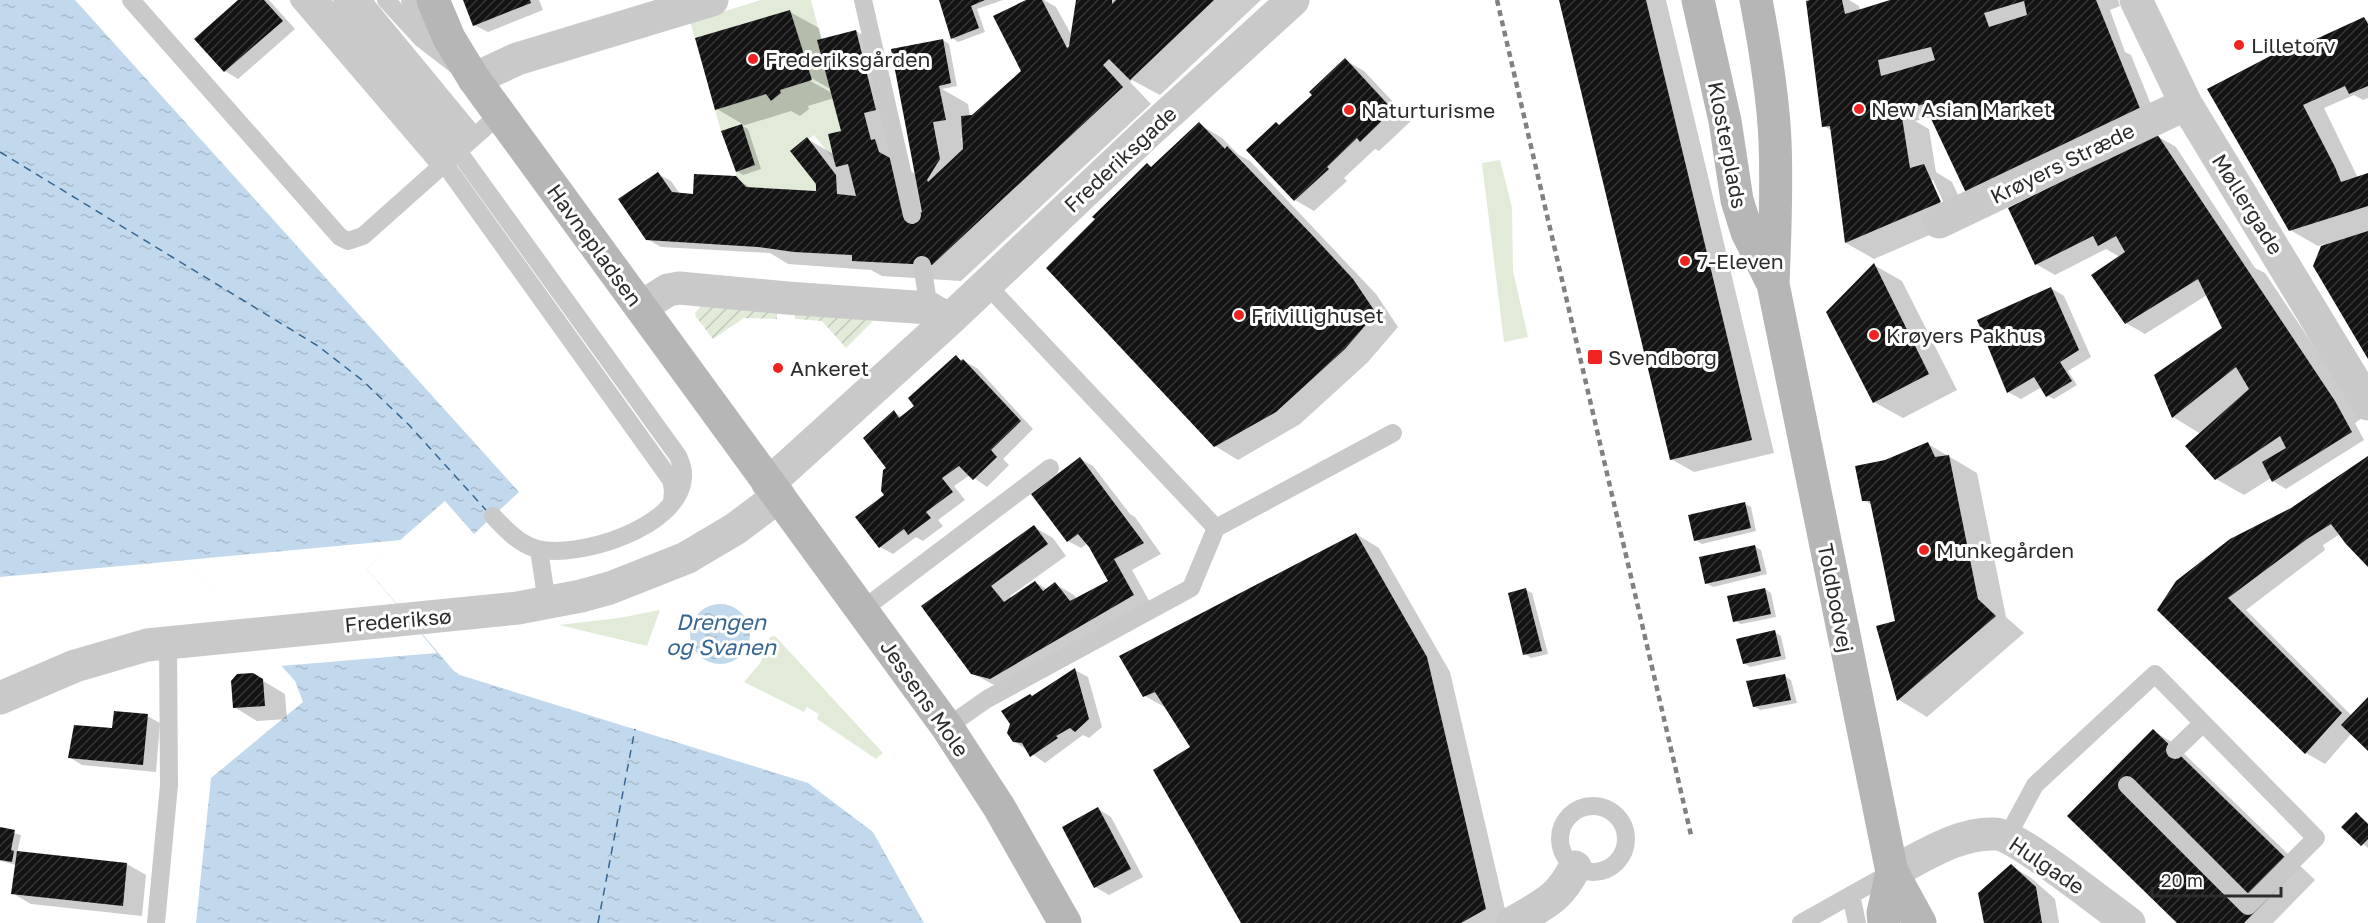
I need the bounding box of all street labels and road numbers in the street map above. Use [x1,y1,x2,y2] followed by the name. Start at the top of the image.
[1703,79,1753,211] street label: Klosterplads
[1058,100,1182,218] street label: Frederiksgade
[1986,117,2138,209] street label: Krøyers Stræde
[2207,149,2289,259] street label: Møllergade
[542,179,648,311] street label: Havnepladsen
[1813,541,1859,655] street label: Toldbodvej
[343,602,453,638] street label: Frederiksø
[875,634,975,762] street label: Jessens Mole
[2004,830,2090,900] street label: Hulgade

